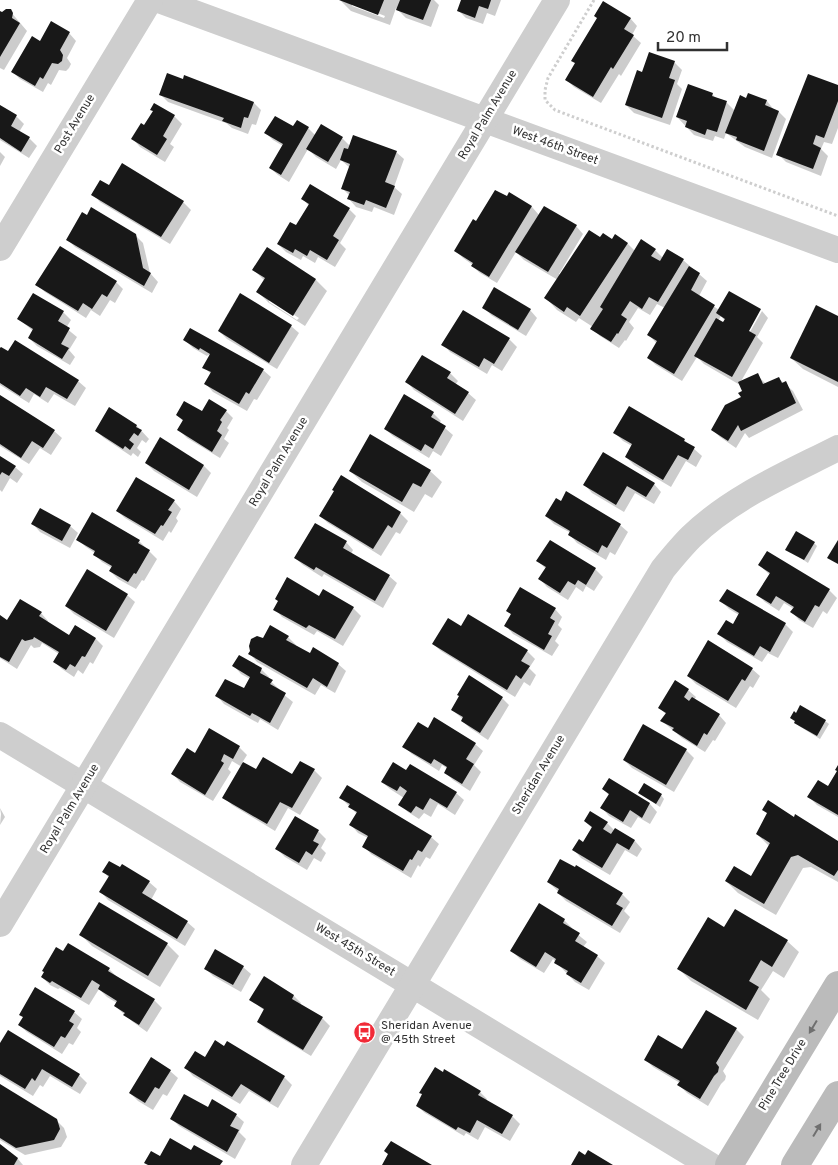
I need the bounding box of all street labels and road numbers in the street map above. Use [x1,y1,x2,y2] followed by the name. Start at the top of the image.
[455,67,521,163] street label: Royal Palm Avenue
[51,91,99,157] street label: Post Avenue
[510,123,600,169] street label: West 46th Street
[246,414,312,510] street label: Royal Palm Avenue
[509,732,569,818] street label: Sheridan Avenue
[37,761,103,857] street label: Royal Palm Avenue
[312,920,398,980] street label: West 45th Street
[755,1036,811,1114] street label: Pine Tree Drive

